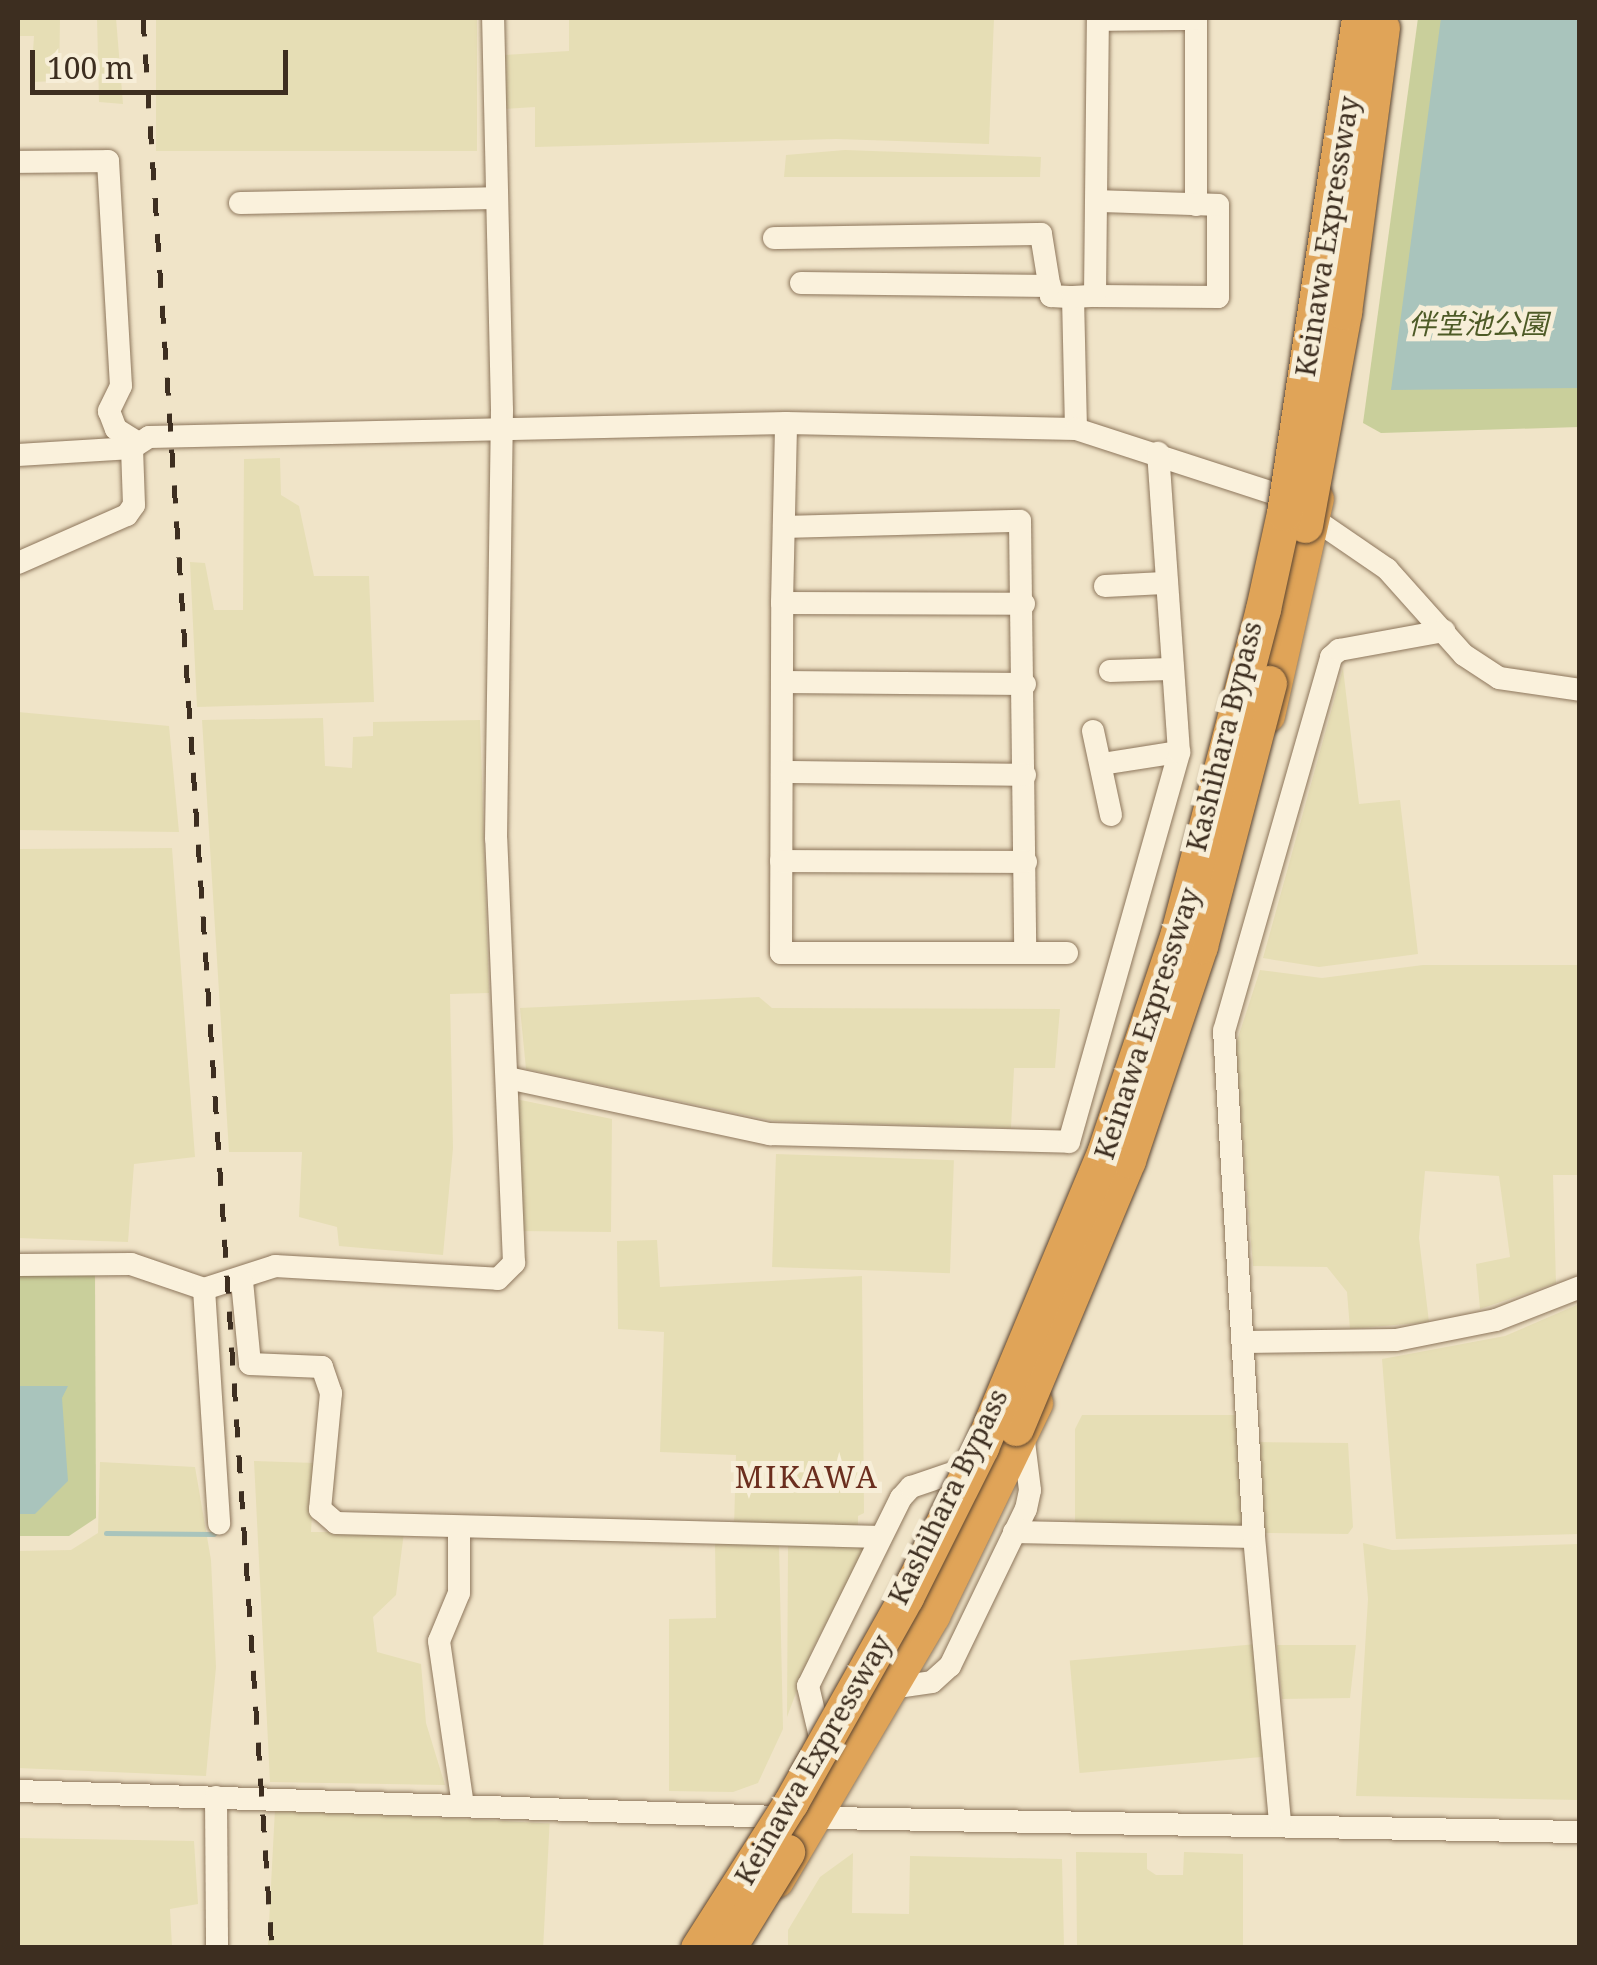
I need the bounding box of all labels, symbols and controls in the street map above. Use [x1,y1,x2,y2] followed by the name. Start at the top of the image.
[35,30,292,92] scale bar
[47,47,133,88] text: 100 m
[1287,93,1365,379] street label: Keinawa Expressway
[1408,306,1548,340] park label: 伴堂池公園
[1178,618,1268,854] street label: Kashihara Bypass
[1086,883,1206,1163] street label: Keinawa Expressway
[880,1383,1014,1609] street label: Kashihara Bypass
[735,1459,879,1495] district label: MIKAWA
[727,1628,897,1890] street label: Keinawa Expressway

